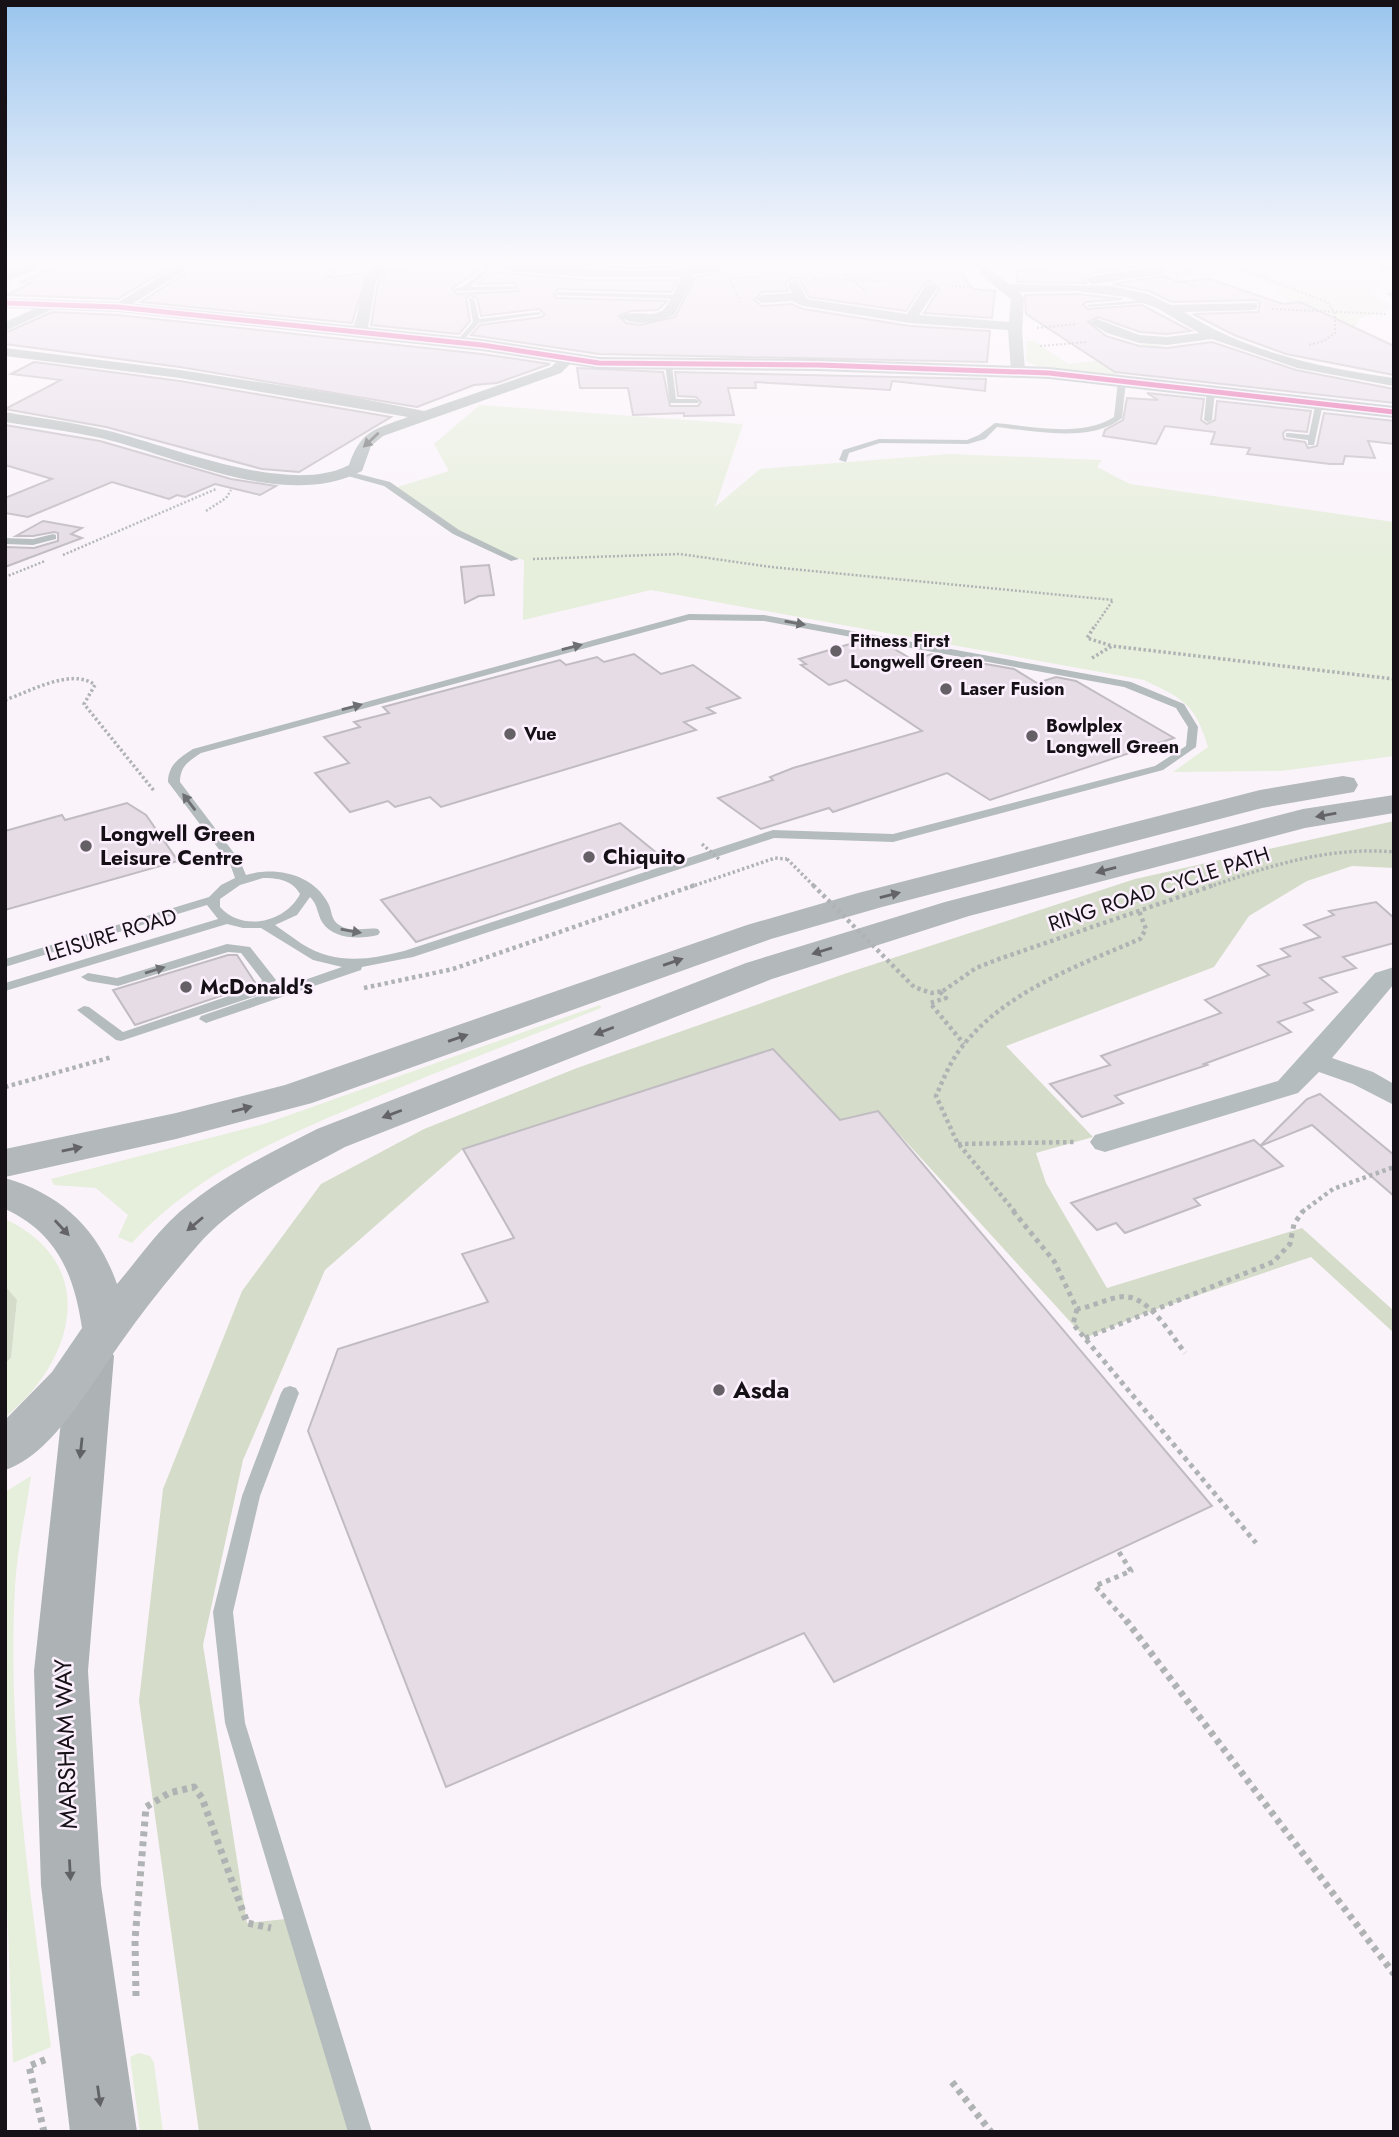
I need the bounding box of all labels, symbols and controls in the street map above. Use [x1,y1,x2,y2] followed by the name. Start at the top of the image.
[362,432,379,448] one-way arrow
[784,618,806,629] one-way arrow
[850,628,983,675] place label: Fitness First Longwell Green
[561,641,583,652] one-way arrow
[828,643,844,659] marker: Fitness First Longwell Green
[960,676,1065,702] place label: Laser Fusion
[938,681,954,697] marker: Laser Fusion
[341,701,363,712] one-way arrow
[1046,713,1179,760] place label: Bowlplex Longwell Green
[523,721,557,747] place label: Vue
[502,726,518,742] marker: Vue
[1024,728,1040,744] marker: Bowlplex Longwell Green
[183,793,197,811] one-way arrow
[1315,810,1337,821] one-way arrow
[100,819,255,873] place label: Longwell Green Leisure Centre
[78,838,94,854] marker: Longwell Green Leisure Centre
[1044,839,1274,939] street label: RING ROAD CYCLE PATH
[603,842,685,872] place label: Chiquito
[581,849,597,865] marker: Chiquito
[1095,865,1117,876] one-way arrow
[879,889,901,900] one-way arrow
[41,901,181,969] street label: LEISURE ROAD
[340,926,362,937] one-way arrow
[811,947,832,957] one-way arrow
[662,956,683,967] one-way arrow
[144,965,165,975] one-way arrow
[200,972,313,1002] place label: McDonald's
[178,979,194,995] marker: McDonald's
[593,1026,614,1037] one-way arrow
[448,1032,469,1043] one-way arrow
[231,1103,253,1114] one-way arrow
[381,1109,402,1120] one-way arrow
[61,1143,83,1154] one-way arrow
[186,1216,203,1231] one-way arrow
[54,1219,70,1237] one-way arrow
[732,1372,789,1407] place label: Asda
[711,1382,727,1398] marker: Asda
[76,1437,87,1459] one-way arrow
[45,1658,86,1830] street label: MARSHAM WAY
[65,1860,76,1882] one-way arrow
[94,2085,105,2107] one-way arrow

